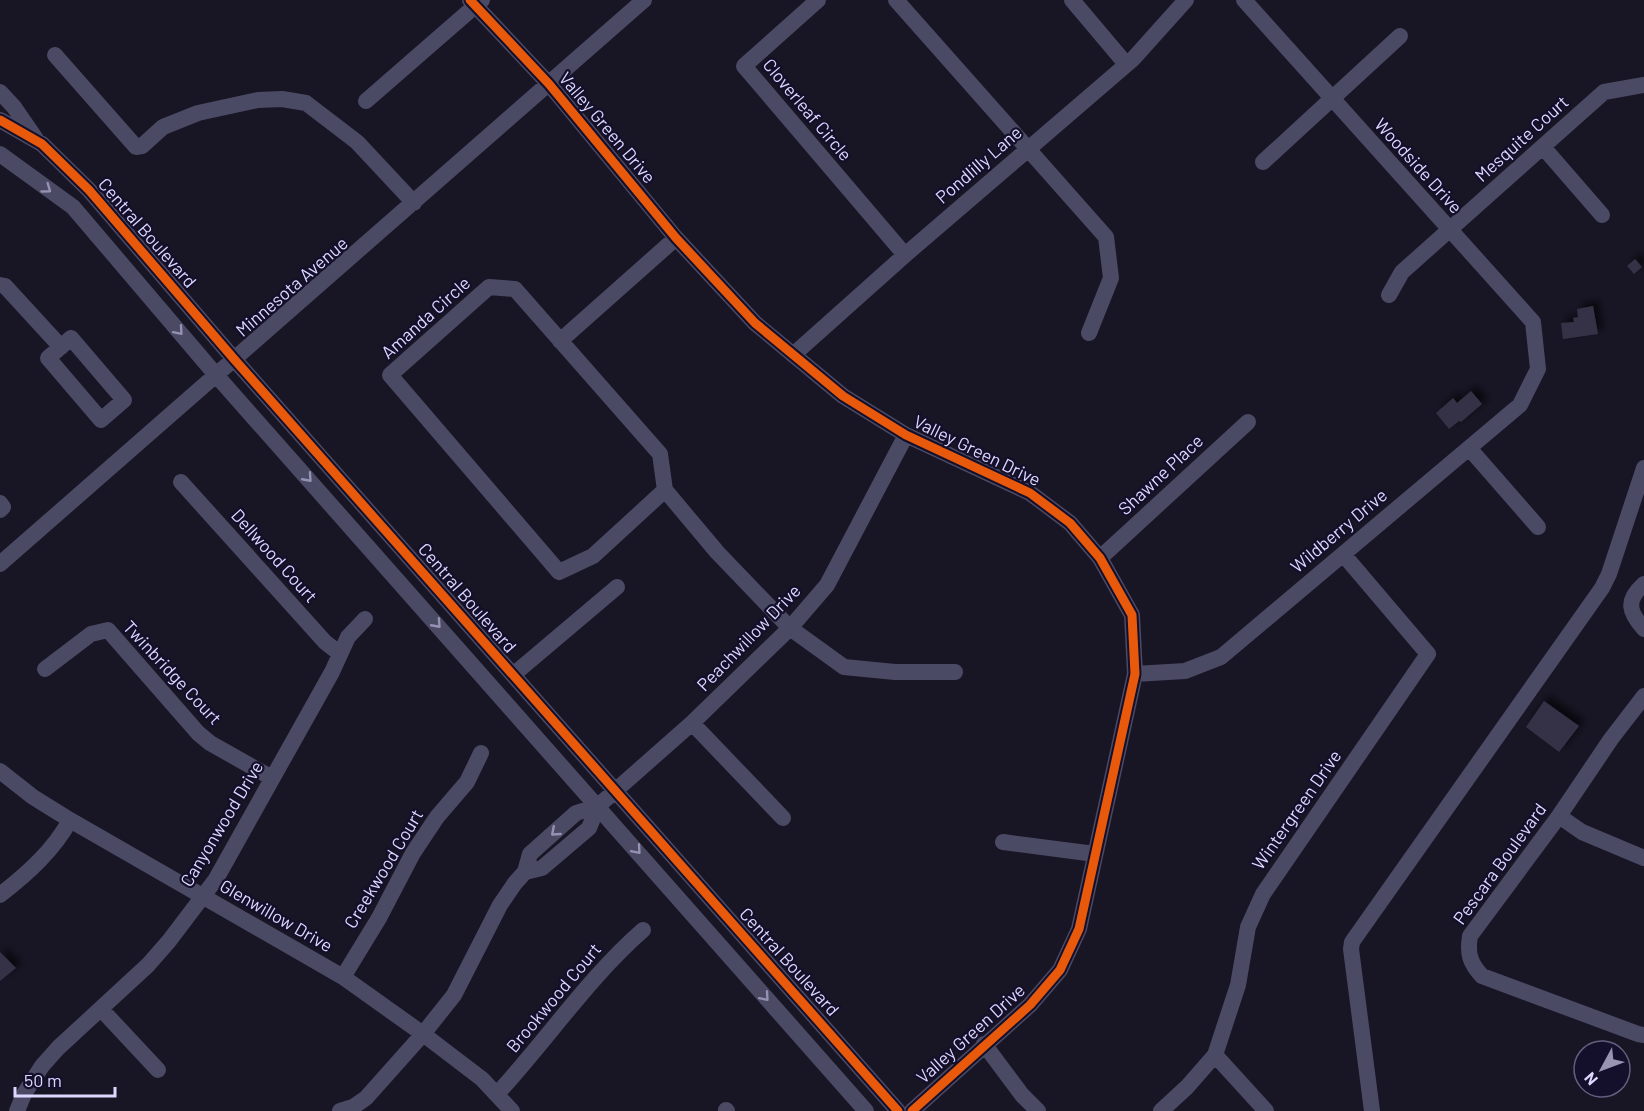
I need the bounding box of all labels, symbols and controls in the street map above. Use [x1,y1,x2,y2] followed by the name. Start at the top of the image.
[759,54,857,165] street label: Cloverleaf Circle
[555,67,661,188] street label: Valley Green Drive
[1470,90,1573,186] street label: Mesquite Court
[1370,113,1467,218] street label: Woodside Drive
[931,121,1026,208] street label: Pondlilly Lane
[94,173,201,292] street label: Central Boulevard
[41,182,52,193] one-way arrow
[231,232,352,341] street label: Minnesota Avenue
[376,272,474,363] street label: Amanda Circle
[172,324,183,335] one-way arrow
[910,410,1045,490] street label: Valley Green Drive
[1113,429,1207,519] street label: Shawne Place
[301,471,312,482] one-way arrow
[1286,483,1391,577] street label: Wildberry Drive
[227,504,323,607] street label: Dellwood Court
[414,538,521,657] street label: Central Boulevard
[692,579,805,695] street label: Peachwillow Drive
[119,616,227,729] street label: Twinbridge Court
[430,617,441,628] one-way arrow
[1247,745,1346,873] street label: Wintergreen Drive
[175,757,267,890] street label: Canyonwood Drive
[1448,799,1551,928] street label: Pescara Boulevard
[339,805,427,932] street label: Creekwood Court
[551,825,561,836] one-way arrow
[630,843,641,854] one-way arrow
[216,874,337,956] street label: Glenwillow Drive
[735,903,844,1020] street label: Central Boulevard
[501,938,605,1056] street label: Brookwood Court
[911,979,1029,1088] street label: Valley Green Drive
[758,990,769,1001] one-way arrow
[1572,1039,1632,1099] north arrow
[15,1060,116,1098] scale bar
[24,1069,62,1091] text: 50 m
[1580,1069,1601,1089] text: N

